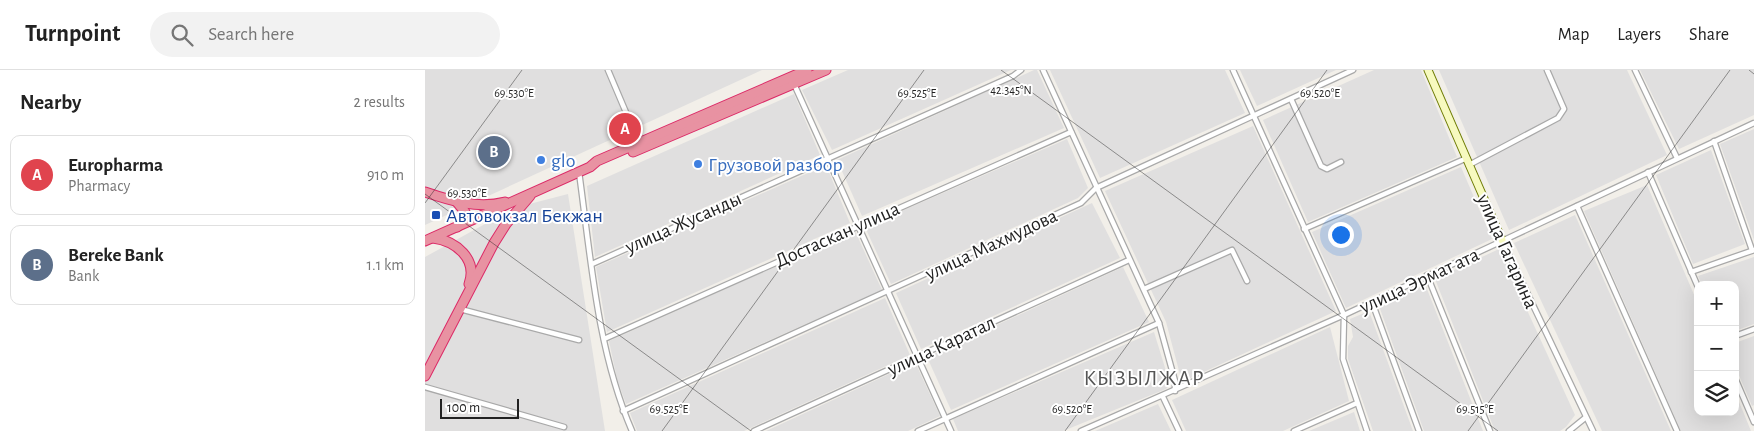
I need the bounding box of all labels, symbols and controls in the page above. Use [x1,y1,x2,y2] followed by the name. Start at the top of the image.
[150,12,500,57] search box
[168,21,196,49] icon: search
[25,22,120,46] text: Turnpoint
[208,25,294,44] text: Search here
[1558,26,1589,44] text: Map
[1617,26,1661,44] text: Layers
[1689,26,1729,44] text: Share
[990,84,1032,96] text: 42.345°N
[494,87,534,99] text: 69.530°E
[898,87,937,99] text: 69.525°E
[1300,87,1340,99] text: 69.520°E
[20,92,81,113] text: Nearby
[353,94,405,110] text: 2 results
[609,110,641,148] pin: A
[478,133,510,171] pin: B
[551,151,576,171] place label: glo
[535,154,547,166] marker: glo
[708,155,843,175] place label: Грузовой разбор
[68,156,163,175] text: Europharma
[692,158,704,170] marker: Грузовой разбор
[32,167,42,183] text: A
[367,167,404,183] text: 910 m
[68,178,130,194] text: Pharmacy
[447,187,487,199] text: 69.530°E
[621,188,745,258] street label: улица Жусанды
[1473,190,1541,312] street label: улица Гагарина
[772,198,903,271] street label: Достаскан улица
[446,206,603,226] place label: Автовокзал Бекжан
[921,206,1061,285] street label: улица Махмудова
[430,209,442,221] marker: Автовокзал Бекжан
[1328,222,1354,248] your location
[1356,244,1482,318] street label: улица Эрмат ата
[68,246,164,265] text: Bereke Bank
[32,257,42,273] text: B
[367,257,404,273] text: 1.1 km
[68,268,99,284] text: Bank
[1694,281,1739,416] map controls
[1694,281,1739,326] button: +
[884,312,998,380] street label: улица Каратал
[1694,326,1739,371] button: −
[1084,367,1204,389] district label: КЫЗЫЛЖАР
[1694,371,1739,416] button: layers
[440,396,519,419] scale bar
[447,401,480,415] text: 100 m
[650,403,689,415] text: 69.525°E
[1052,403,1092,415] text: 69.520°E
[1456,403,1494,415] text: 69.515°E

